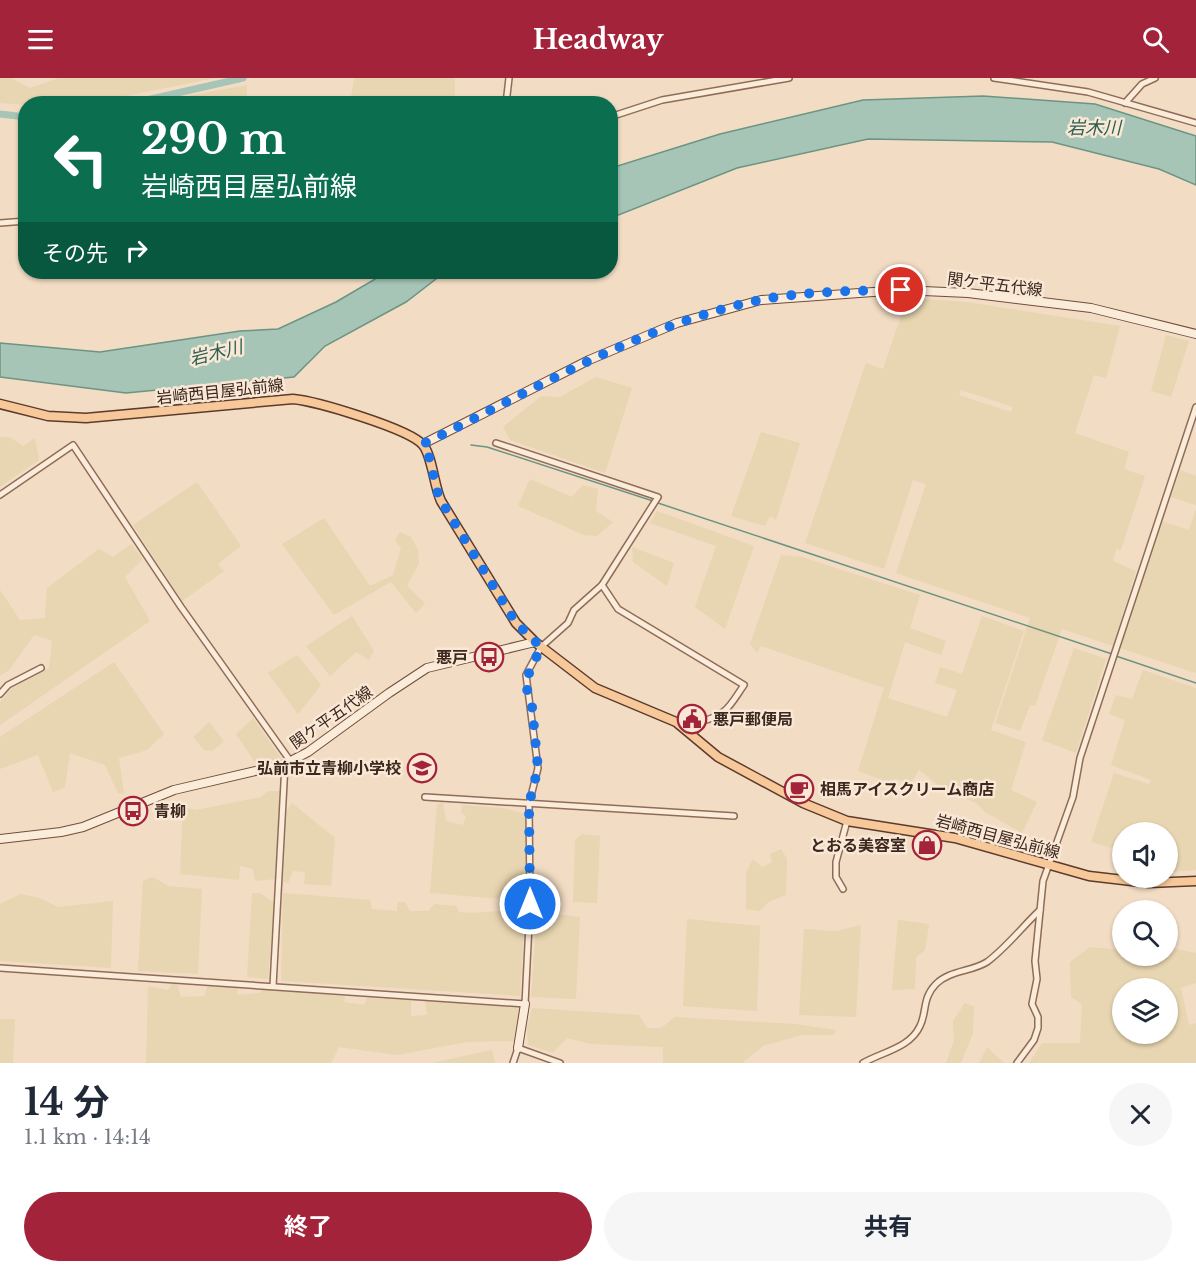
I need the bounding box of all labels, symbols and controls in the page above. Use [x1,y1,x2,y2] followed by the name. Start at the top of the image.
[24,23,57,56] icon: menu
[533,23,663,56] text: Headway
[1139,23,1172,56] icon: search
[141,113,286,165] text: 290 m
[1067,117,1123,139] water label: 岩木川
[42,120,120,198] icon: left
[141,170,357,203] text: 岩崎西目屋弘前線
[120,234,153,267] icon: right
[42,240,108,267] text: その先
[875,264,926,315] pin
[946,268,1044,300] street label: 関ケ平五代線
[884,273,917,306] icon: arrive
[187,335,247,370] water label: 岩木川
[155,374,285,408] street label: 岩崎西目屋弘前線
[473,641,505,673] bus stop icon: 悪戸
[436,647,468,667] place label: 悪戸
[286,681,376,753] street label: 関ケ平五代線
[676,703,708,735] public building icon: 悪戸郵便局
[713,709,793,729] place label: 悪戸郵便局
[406,752,438,784] school or university icon: 弘前市立青柳小学校
[257,758,401,778] place label: 弘前市立青柳小学校
[783,773,815,805] cafe icon: 相馬アイスクリーム商店
[820,779,994,799] place label: 相馬アイスクリーム商店
[117,795,149,827] bus stop icon: 青柳
[154,801,186,821] place label: 青柳
[934,810,1062,862] street label: 岩崎西目屋弘前線
[1112,822,1178,1044] map controls
[1112,822,1178,888] button: sound
[911,829,943,861] shop icon: とおる美容室
[810,835,906,855] place label: とおる美容室
[498,872,562,936] position arrow
[1112,900,1178,966] button: search
[1112,978,1178,1044] button: layers
[24,1080,109,1125] text: 14 分
[1109,1083,1172,1146] button: close
[24,1125,151,1149] text: 1.1 km · 14:14
[24,1192,592,1261] button: 終了
[604,1192,1172,1261] button: 共有

